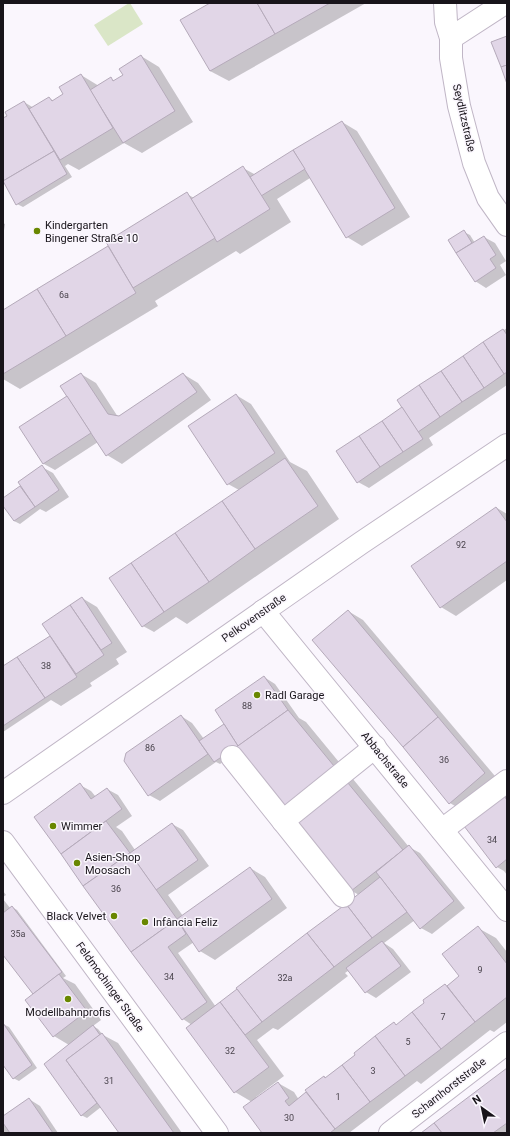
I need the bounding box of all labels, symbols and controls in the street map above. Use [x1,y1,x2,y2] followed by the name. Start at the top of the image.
[450,83,478,153] street label: Seydlitzstraße
[45,219,138,245] place label: Kindergarten Bingener Straße 10
[32,226,42,236] marker: Kindergarten Bingener Straße 10
[59,290,69,300] house number: 6a
[456,540,466,550] house number: 92
[219,591,289,645] street label: Pelkovenstraße
[41,661,51,671] house number: 38
[265,689,325,702] place label: Radl Garage
[252,690,262,700] marker: Radl Garage
[242,701,252,711] house number: 88
[358,729,412,791] street label: Abbachstraße
[145,743,155,753] house number: 86
[439,755,449,765] house number: 36
[61,820,103,833] place label: Wimmer
[48,821,58,831] marker: Wimmer
[487,835,497,845] house number: 34
[85,851,141,877] place label: Asien-Shop Moosach
[72,858,82,868] marker: Asien-Shop Moosach
[111,884,121,894] house number: 36
[46,910,106,923] place label: Black Velvet
[109,911,119,921] marker: Black Velvet
[153,916,218,929] place label: Infância Feliz
[140,917,150,927] marker: Infância Feliz
[10,929,26,939] house number: 35a
[73,940,147,1034] street label: Feldmochinger Straße
[477,965,483,975] house number: 9
[164,972,174,982] house number: 34
[277,973,293,983] house number: 32a
[63,994,73,1004] marker: Modellbahnprofis
[25,1006,111,1019] place label: Modellbahnprofis
[440,1012,446,1022] house number: 7
[405,1037,411,1047] house number: 5
[225,1046,235,1056] house number: 32
[409,1055,489,1121] street label: Scharnhorststraße
[370,1066,376,1076] house number: 3
[104,1076,114,1086] house number: 31
[462,1088,502,1128] north arrow
[335,1092,341,1102] house number: 1
[470,1092,484,1108] text: N
[284,1113,294,1123] house number: 30

